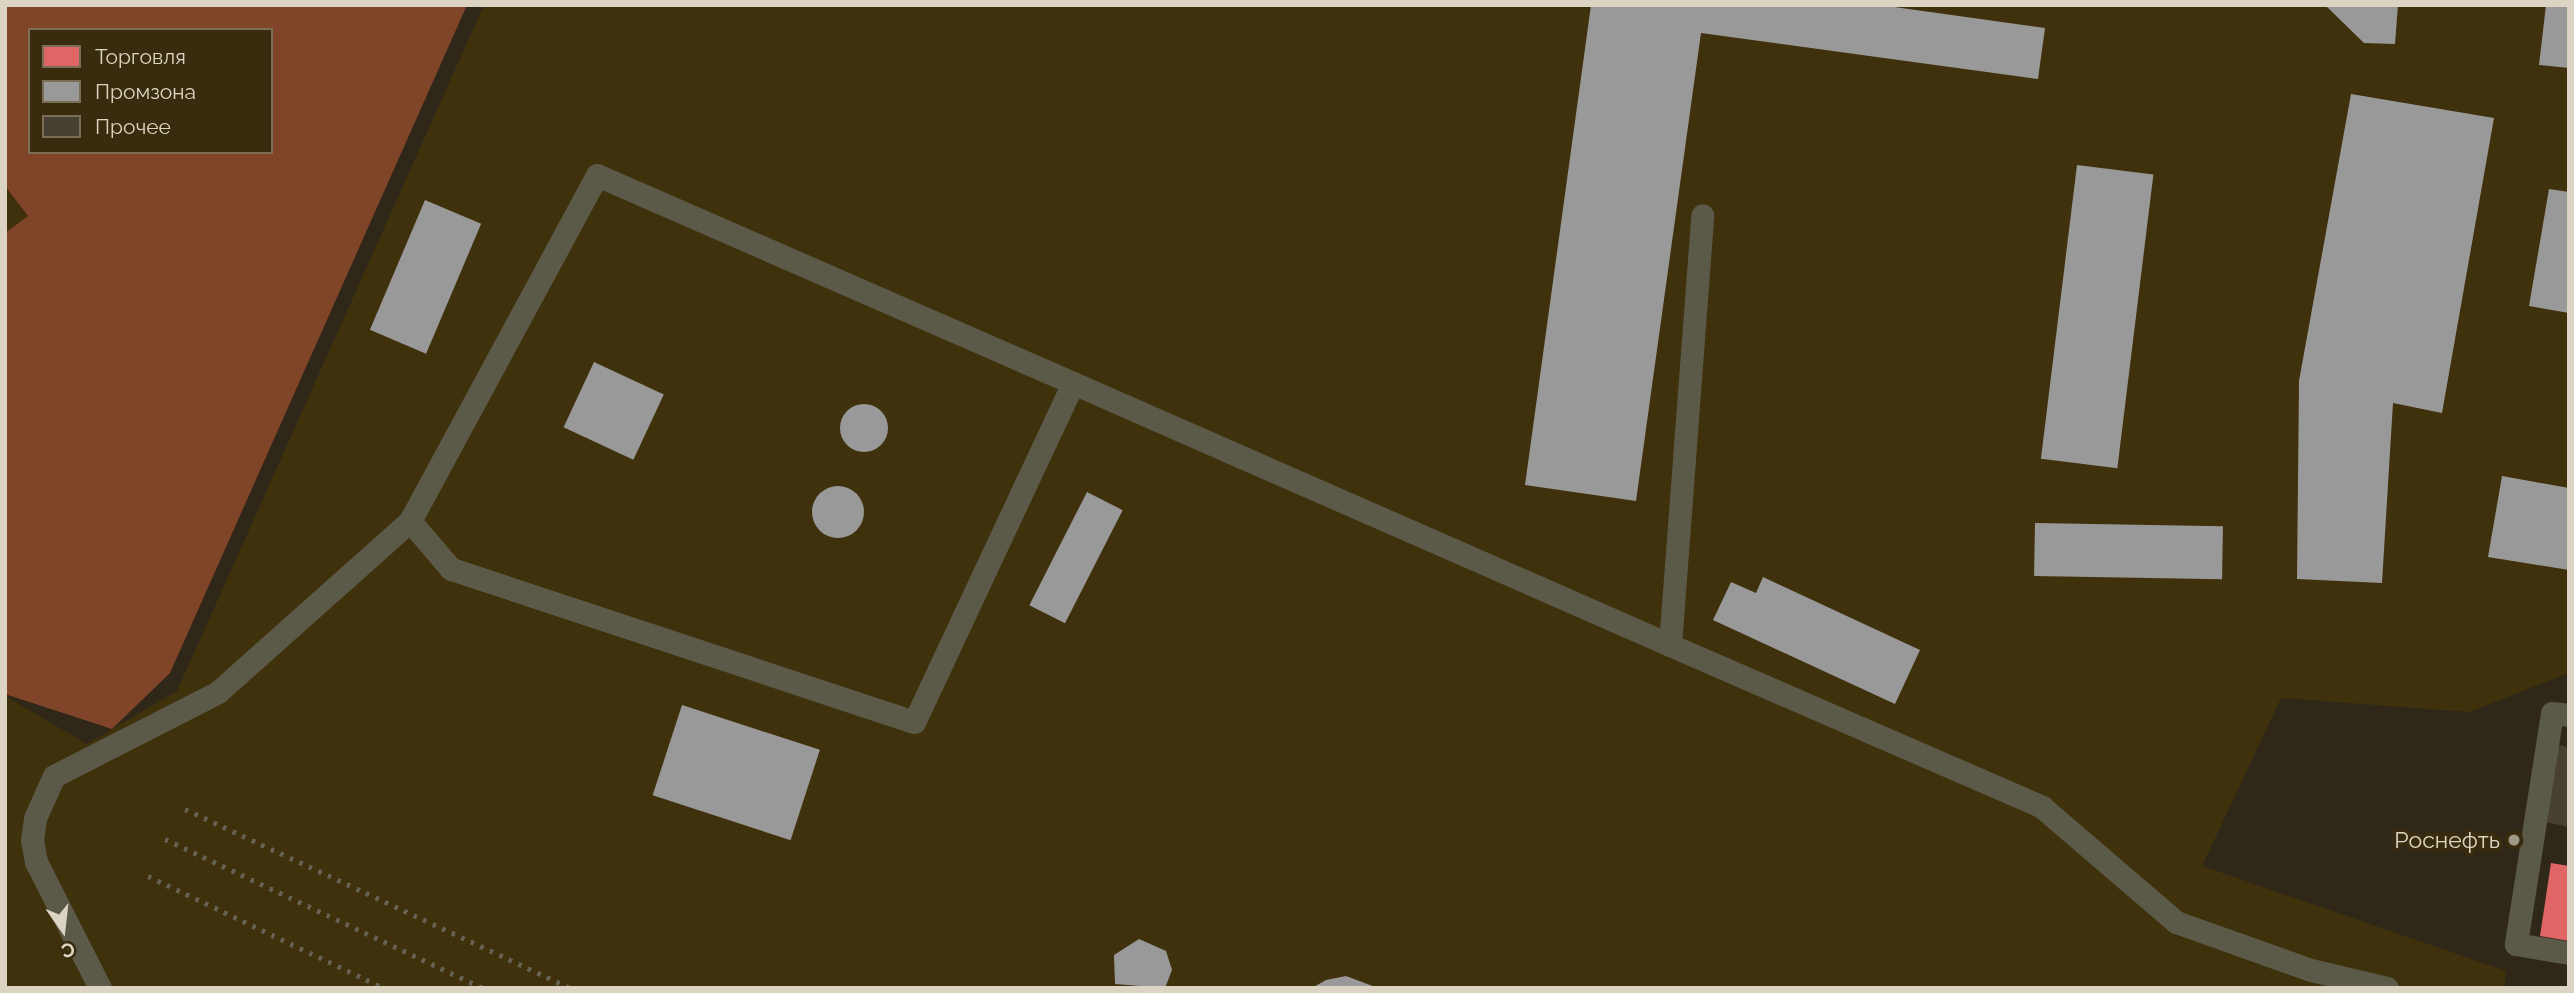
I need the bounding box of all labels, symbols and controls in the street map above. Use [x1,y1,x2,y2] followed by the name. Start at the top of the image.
[28,28,273,154] legend
[95,44,186,69] text: Торговля
[95,79,196,104] text: Промзона
[95,114,171,139] text: Прочее
[2394,826,2500,854] place label: Роснефть
[2506,832,2522,848] marker: Роснефть
[28,895,98,965] north arrow
[59,938,77,963] text: С

